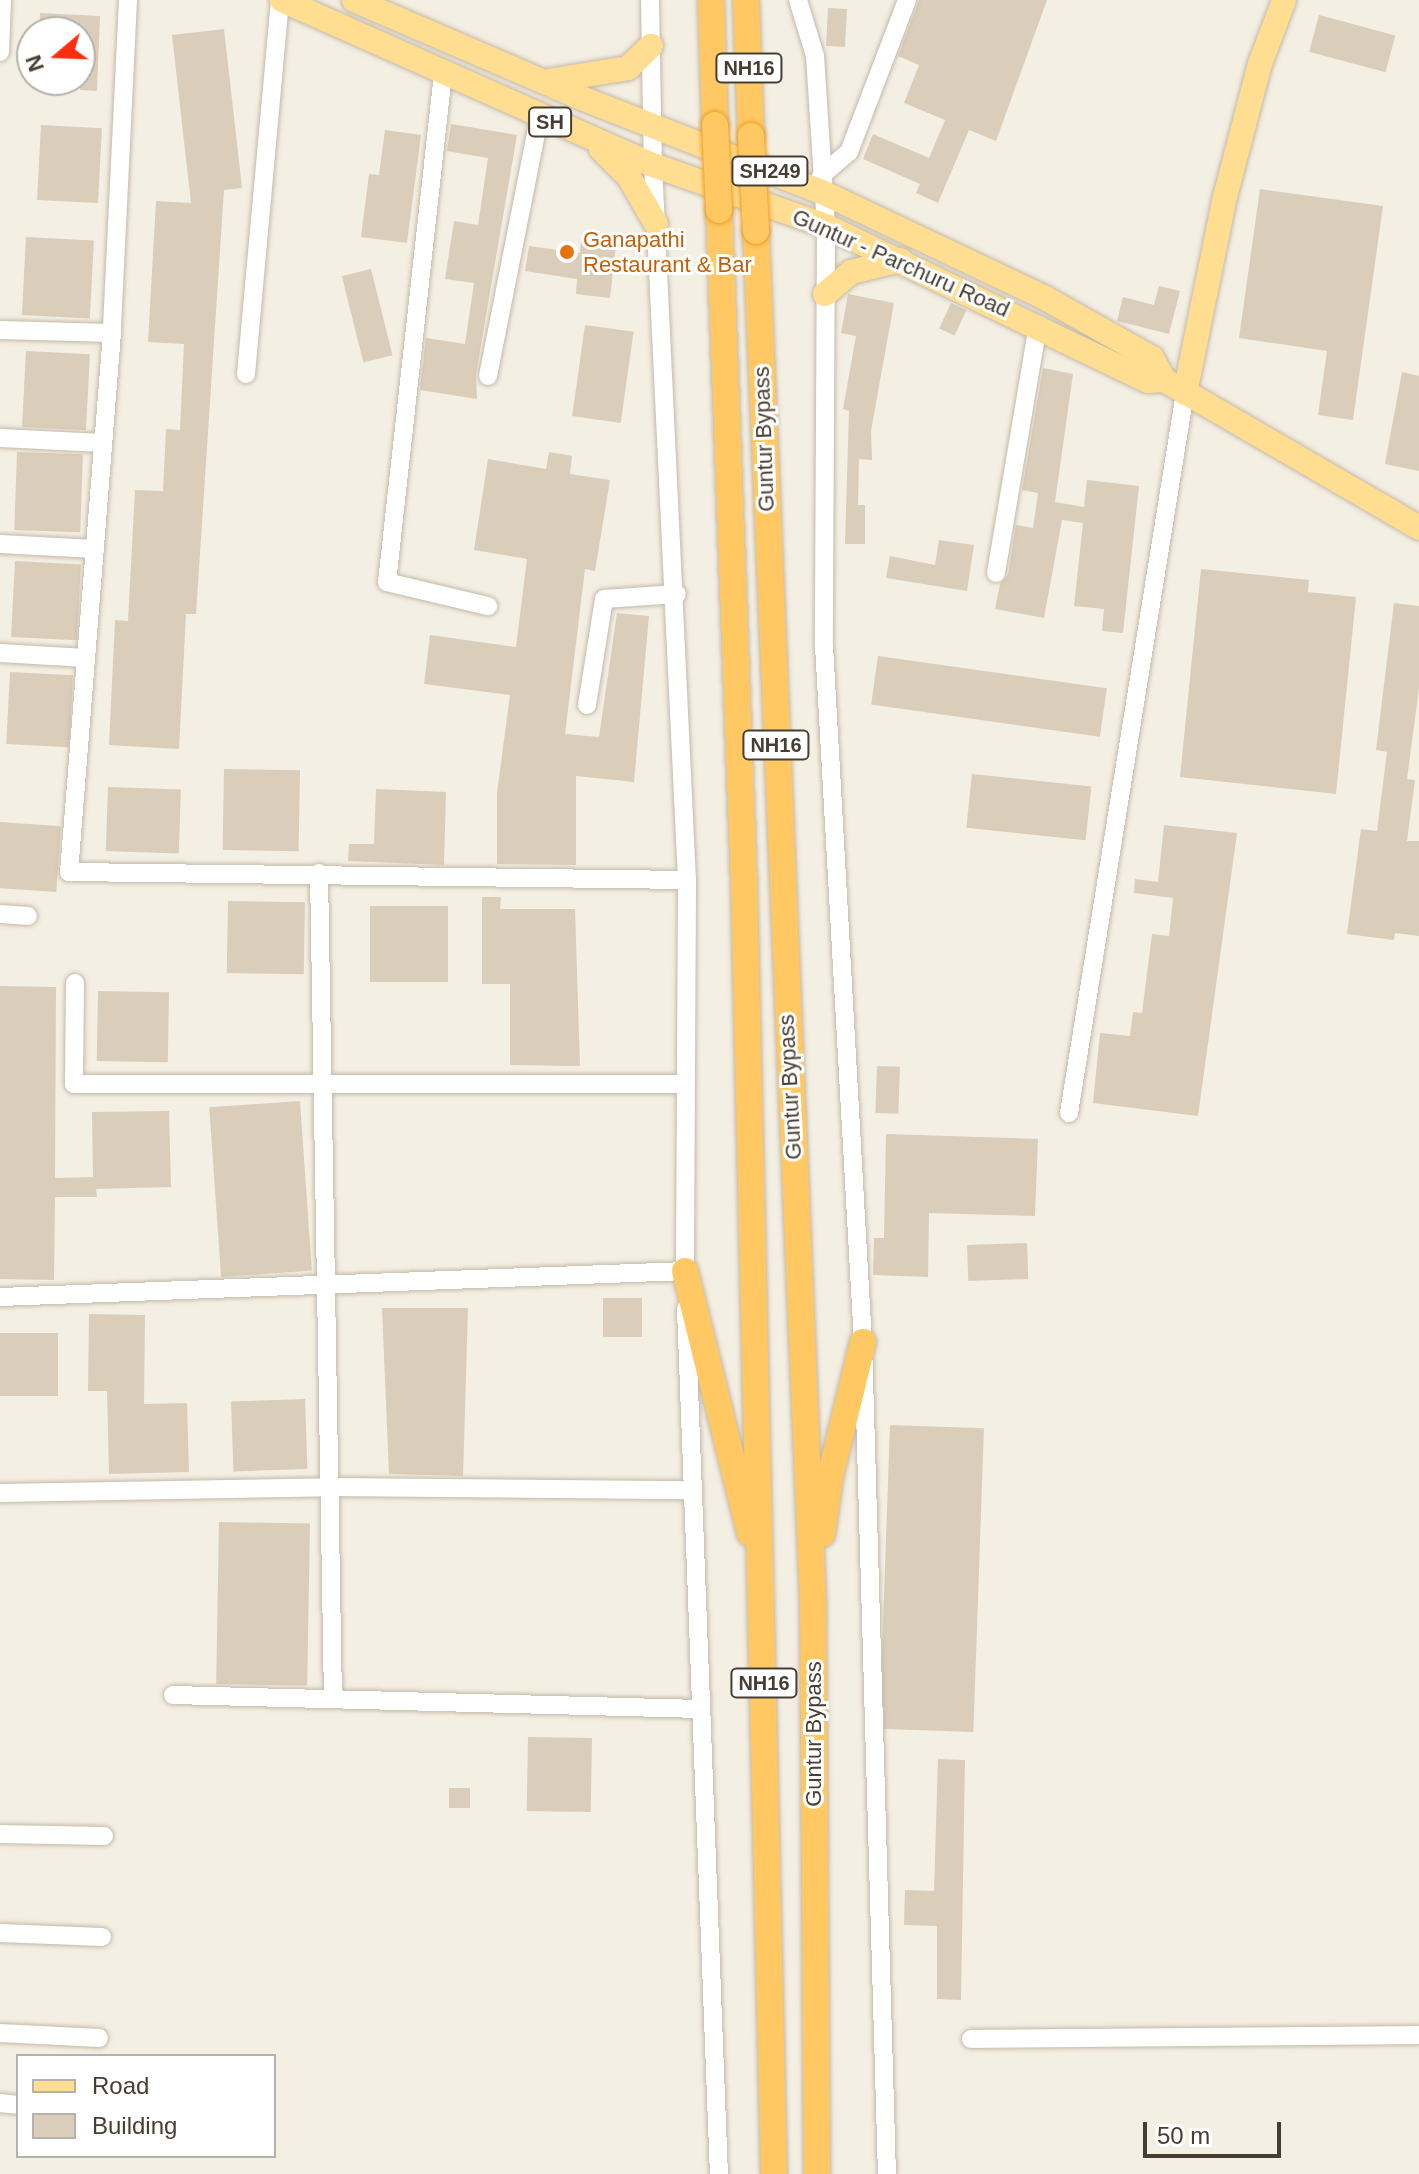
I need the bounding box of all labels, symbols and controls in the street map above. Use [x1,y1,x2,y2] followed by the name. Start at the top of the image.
[16,16,96,96] north arrow
[20,52,49,75] text: N
[715,52,783,84] road number: NH16
[528,106,572,138] road number: SH
[730,155,810,187] road number: SH249
[788,203,1014,323] street label: Guntur - Parchuru Road
[583,226,752,278] place label: Ganapathi Restaurant & Bar
[558,243,576,261] marker: Ganapathi Restaurant & Bar
[748,366,780,512] street label: Guntur Bypass
[742,729,810,761] road number: NH16
[773,1014,807,1160] street label: Guntur Bypass
[801,1661,827,1807] street label: Guntur Bypass
[730,1667,798,1699] road number: NH16
[16,2054,276,2158] legend
[92,2072,149,2099] text: Road
[1147,2106,1285,2156] scale bar
[92,2112,177,2139] text: Building
[1157,2122,1210,2149] text: 50 m

